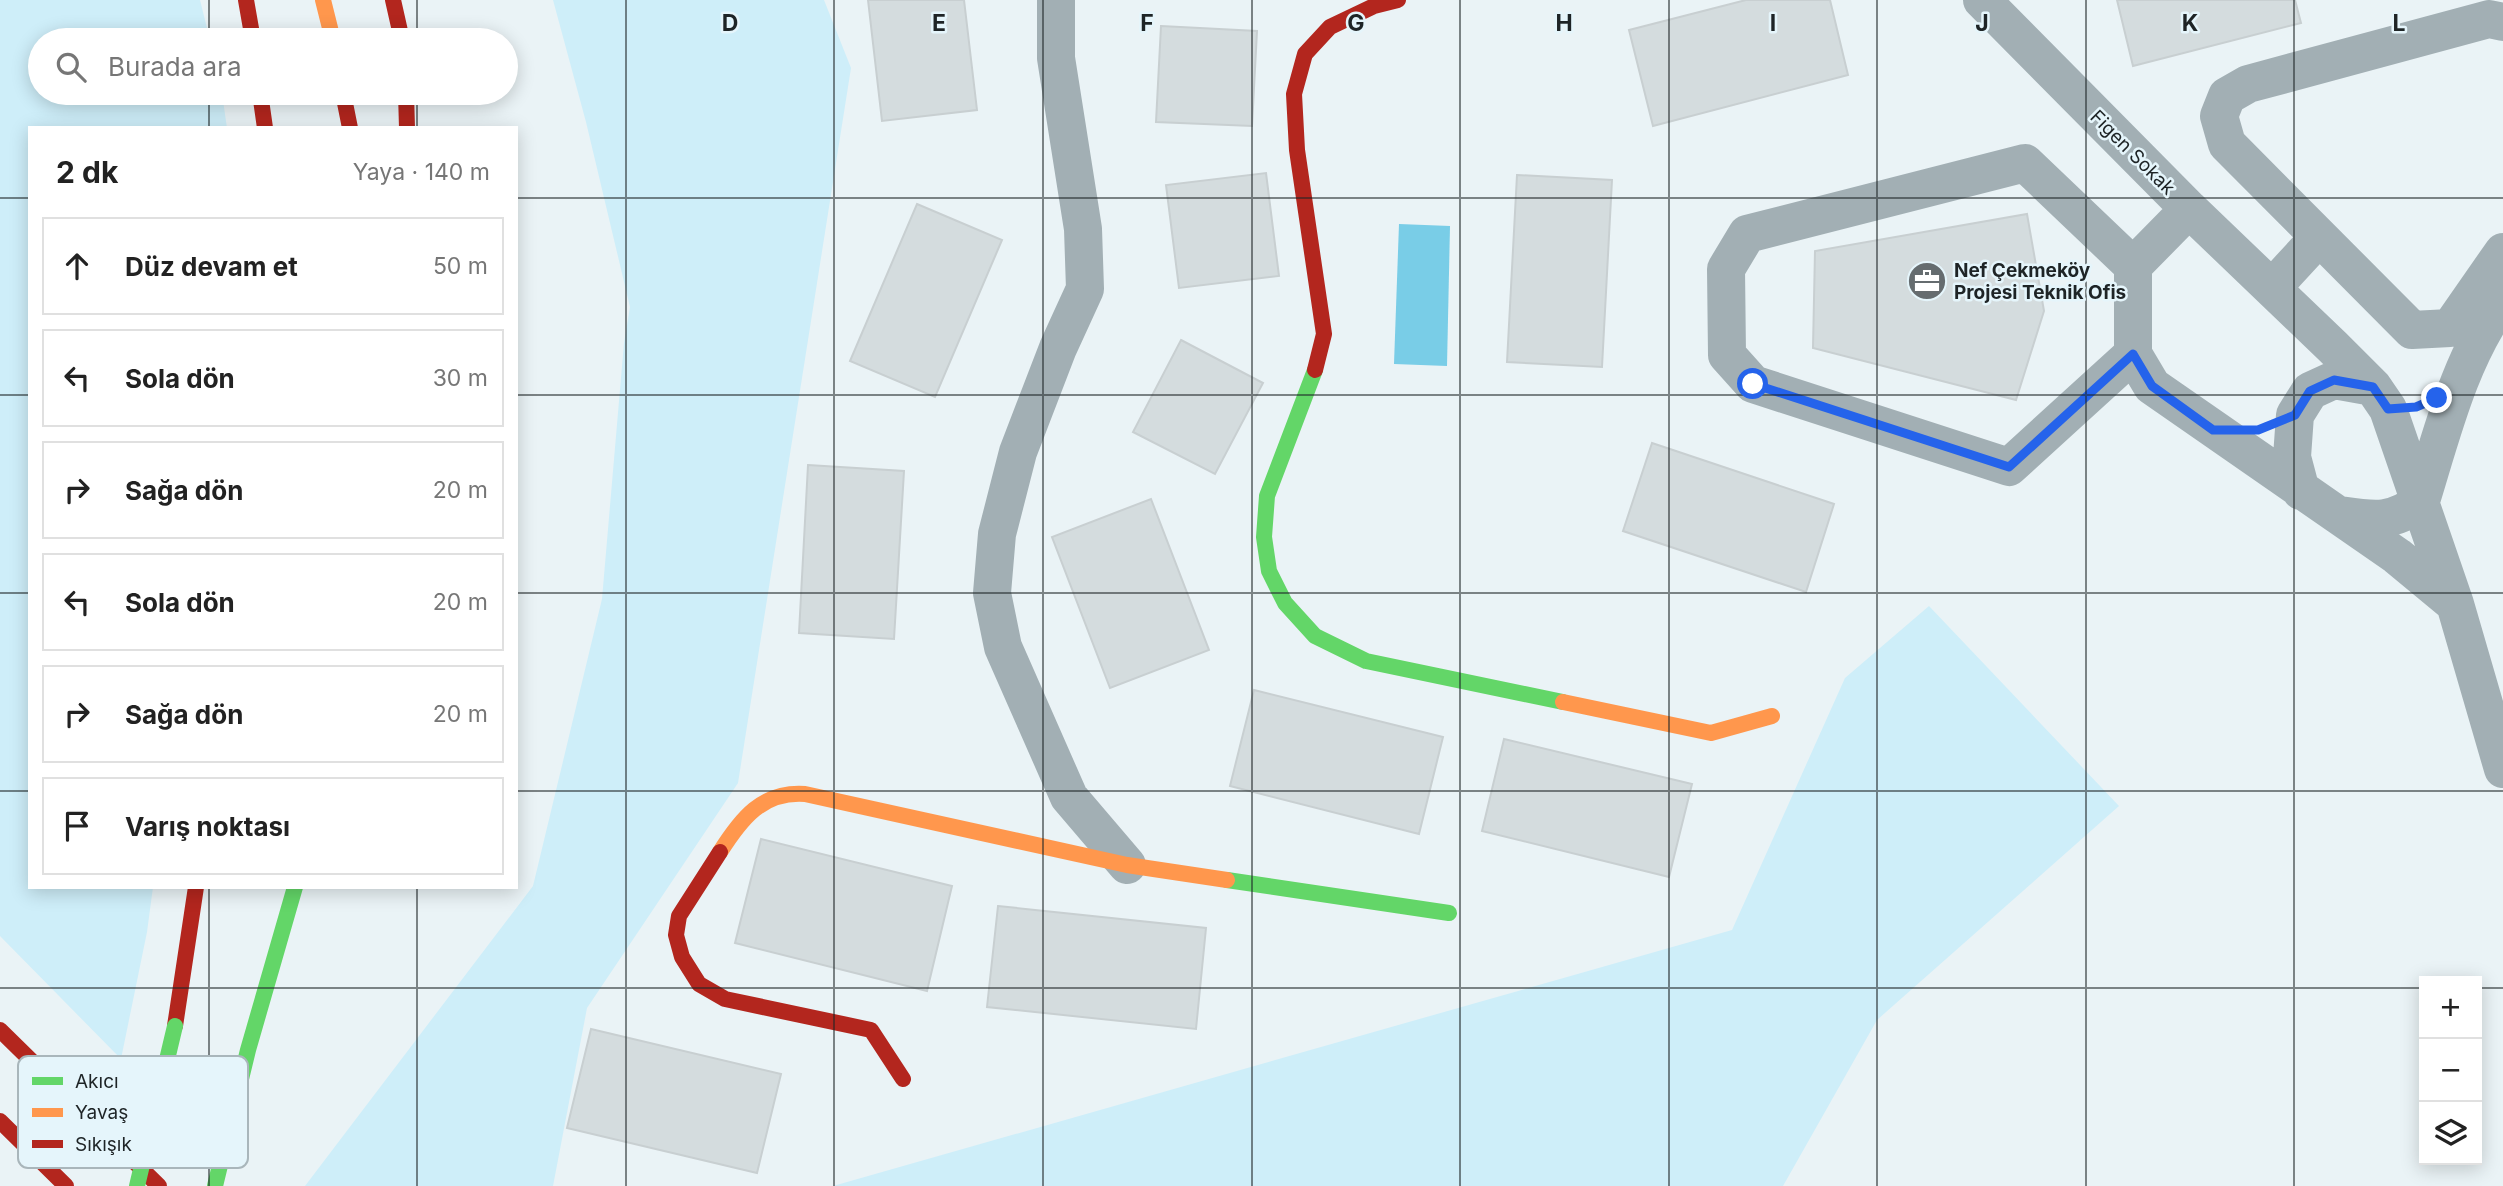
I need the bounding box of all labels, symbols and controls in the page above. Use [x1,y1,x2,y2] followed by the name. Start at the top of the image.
[722,9,738,37] text: D
[932,9,946,37] text: E
[1140,9,1154,37] text: F
[1347,9,1365,37] text: G
[1555,9,1573,37] text: H
[1770,9,1776,37] text: I
[1975,9,1989,37] text: J
[2182,9,2198,37] text: K
[2392,9,2406,37] text: L
[28,28,518,105] search box
[52,48,90,86] icon: search
[108,51,242,82] text: Burada ara
[2086,105,2180,200] street label: Figen Sokak
[56,154,118,190] text: 2 dk
[353,158,490,186] text: Yaya · 140 m
[58,247,96,285] icon: ahead
[125,251,298,282] text: Düz devam et
[433,252,488,280] text: 50 m
[1954,259,2126,304] place label: Nef Çekmeköy Projesi Teknik Ofis
[1906,260,1948,302] office icon: Nef Çekmeköy Projesi Teknik Ofis
[58,359,96,397] icon: left
[125,363,235,394] text: Sola dön
[433,364,488,392] text: 30 m
[1737,368,1768,399] route start
[2421,382,2452,413] route end
[58,471,96,509] icon: right
[125,475,243,506] text: Sağa dön
[433,476,488,504] text: 20 m
[58,583,96,621] icon: left
[125,587,235,618] text: Sola dön
[433,588,488,616] text: 20 m
[58,695,96,733] icon: right
[125,699,243,730] text: Sağa dön
[433,700,488,728] text: 20 m
[58,807,96,845] icon: arrive
[125,811,290,842] text: Varış noktası
[2419,976,2482,1165] map controls
[2419,976,2482,1039] button: +
[2419,1039,2482,1102] button: −
[18,1056,248,1168] legend
[75,1070,119,1093] text: Akıcı
[75,1101,128,1124] text: Yavaş
[2419,1102,2482,1165] button: layers
[75,1133,132,1156] text: Sıkışık

